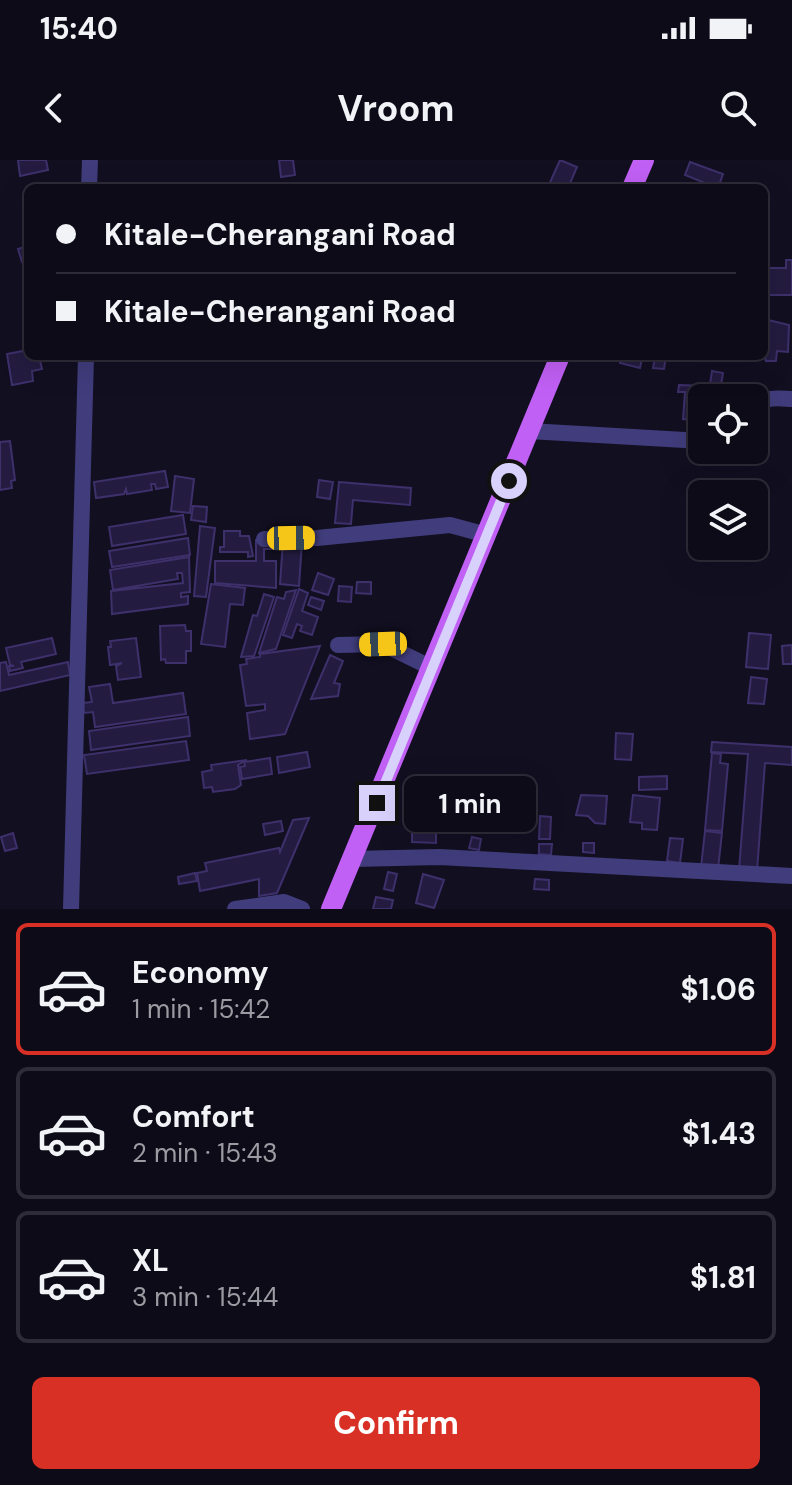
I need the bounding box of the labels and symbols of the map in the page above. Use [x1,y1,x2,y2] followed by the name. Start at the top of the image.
[491,463,527,499] route start
[267,526,315,550] car
[359,631,407,657] car
[405,775,537,831] callout: 1 min
[359,785,395,821] route end

